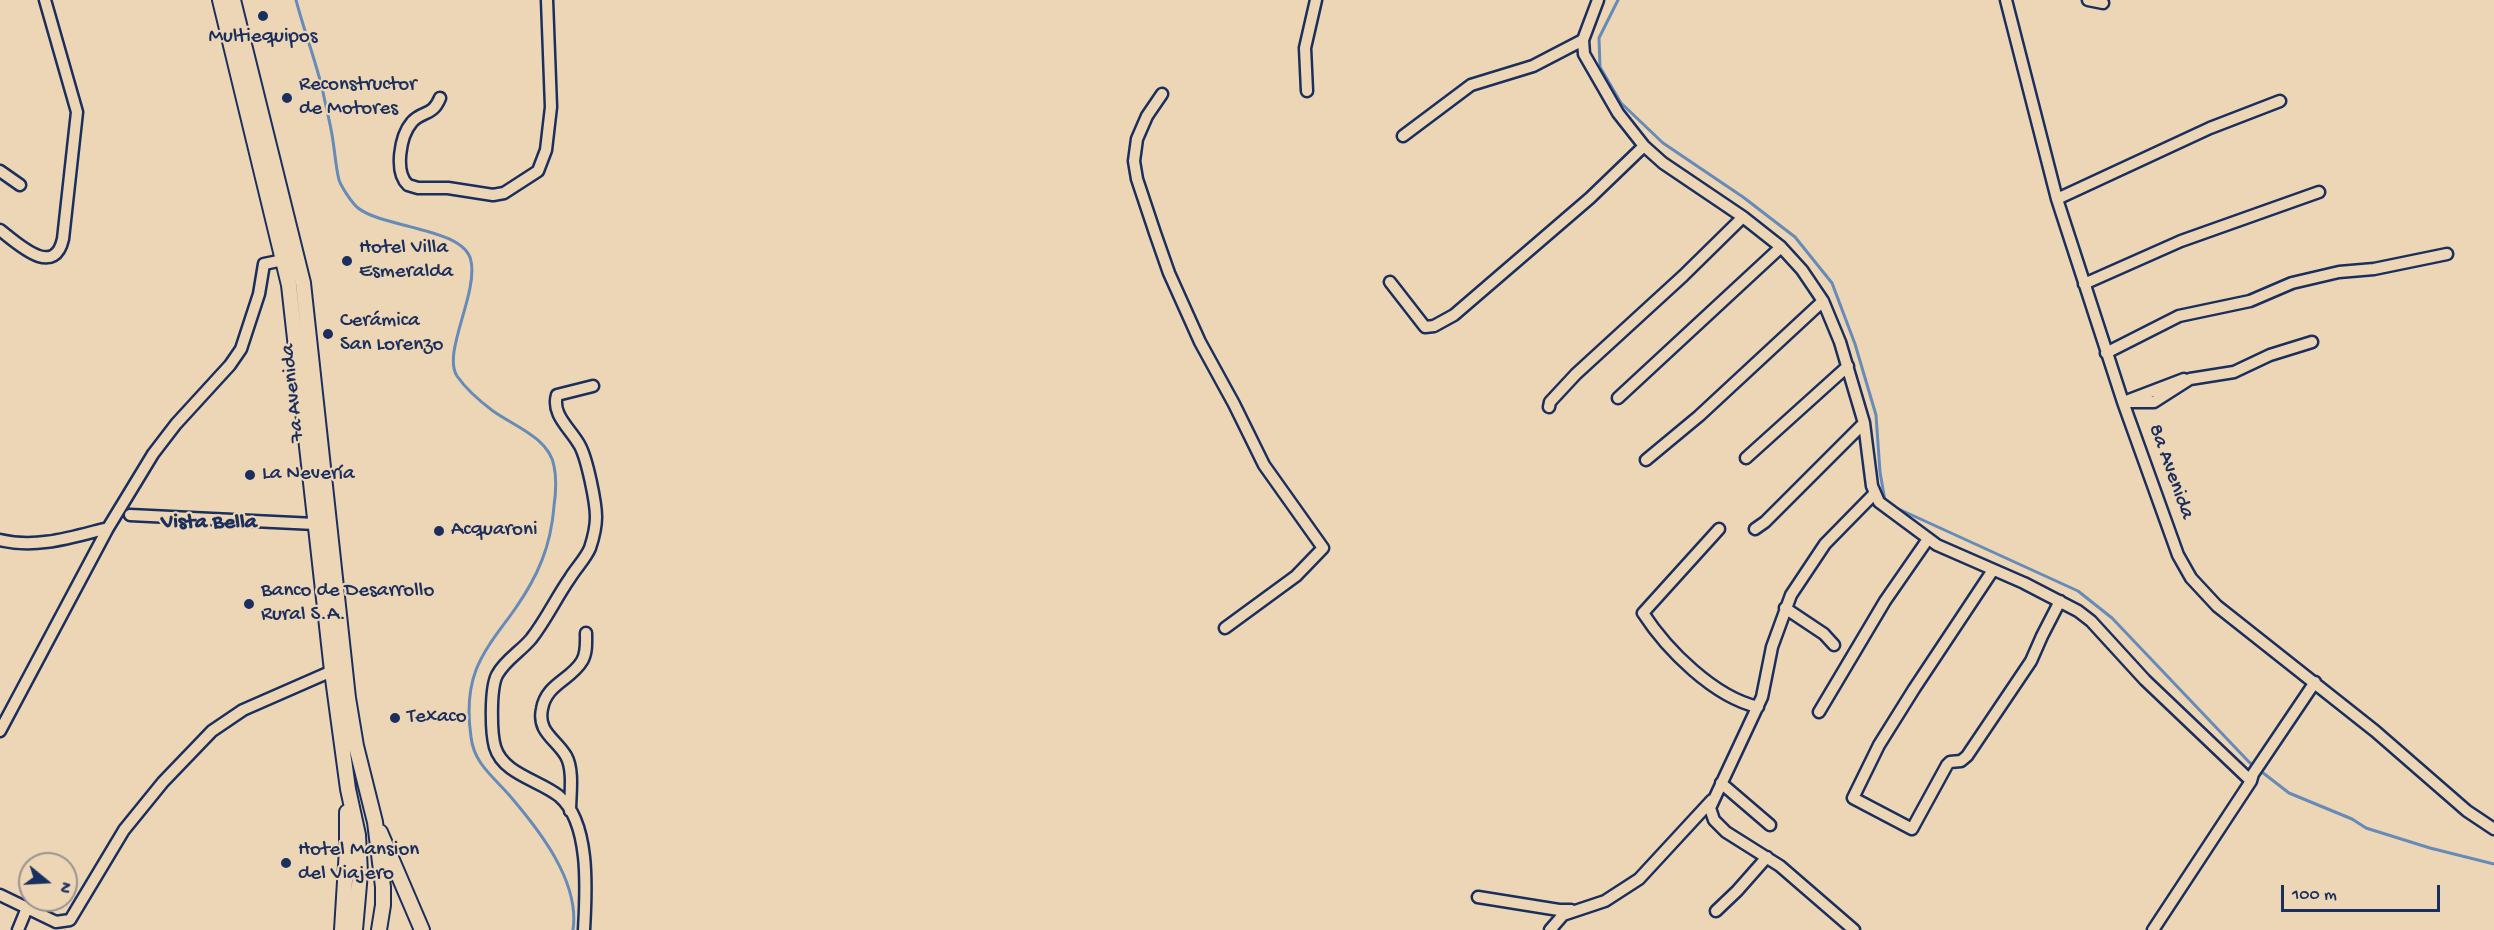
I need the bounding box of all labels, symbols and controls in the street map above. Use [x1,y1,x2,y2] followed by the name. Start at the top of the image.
[256,9,270,23] marker: Multiequipos
[209,25,317,51] place label: Multiequipos
[299,73,416,123] place label: Reconstructor de Motores
[280,91,294,105] marker: Reconstructor de Motores
[359,236,453,286] place label: Hotel Villa Esmeralda
[340,254,354,268] marker: Hotel Villa Esmeralda
[340,309,443,359] place label: Cerámica San Lorenzo
[321,327,335,341] marker: Cerámica San Lorenzo
[276,343,312,443] street label: 7a Avenida
[2141,421,2199,523] street label: 8a Avenida
[262,462,355,488] place label: La Nevería
[243,468,257,482] marker: La Nevería
[161,511,257,537] district label: Vista Bella
[451,518,537,544] place label: Acquaroni
[432,524,446,538] marker: Acquaroni
[261,579,434,629] place label: Banco de Desarrollo Rural S.A.
[242,597,256,611] marker: Banco de Desarrollo Rural S.A.
[407,705,467,731] place label: Texaco
[388,711,402,725] marker: Texaco
[298,838,419,888] place label: Hotel Mansion del Viajero
[18,852,78,912] north arrow
[279,856,293,870] marker: Hotel Mansion del Viajero
[2284,873,2443,911] scale bar
[53,879,74,895] text: N
[2292,885,2337,906] text: 100 m

